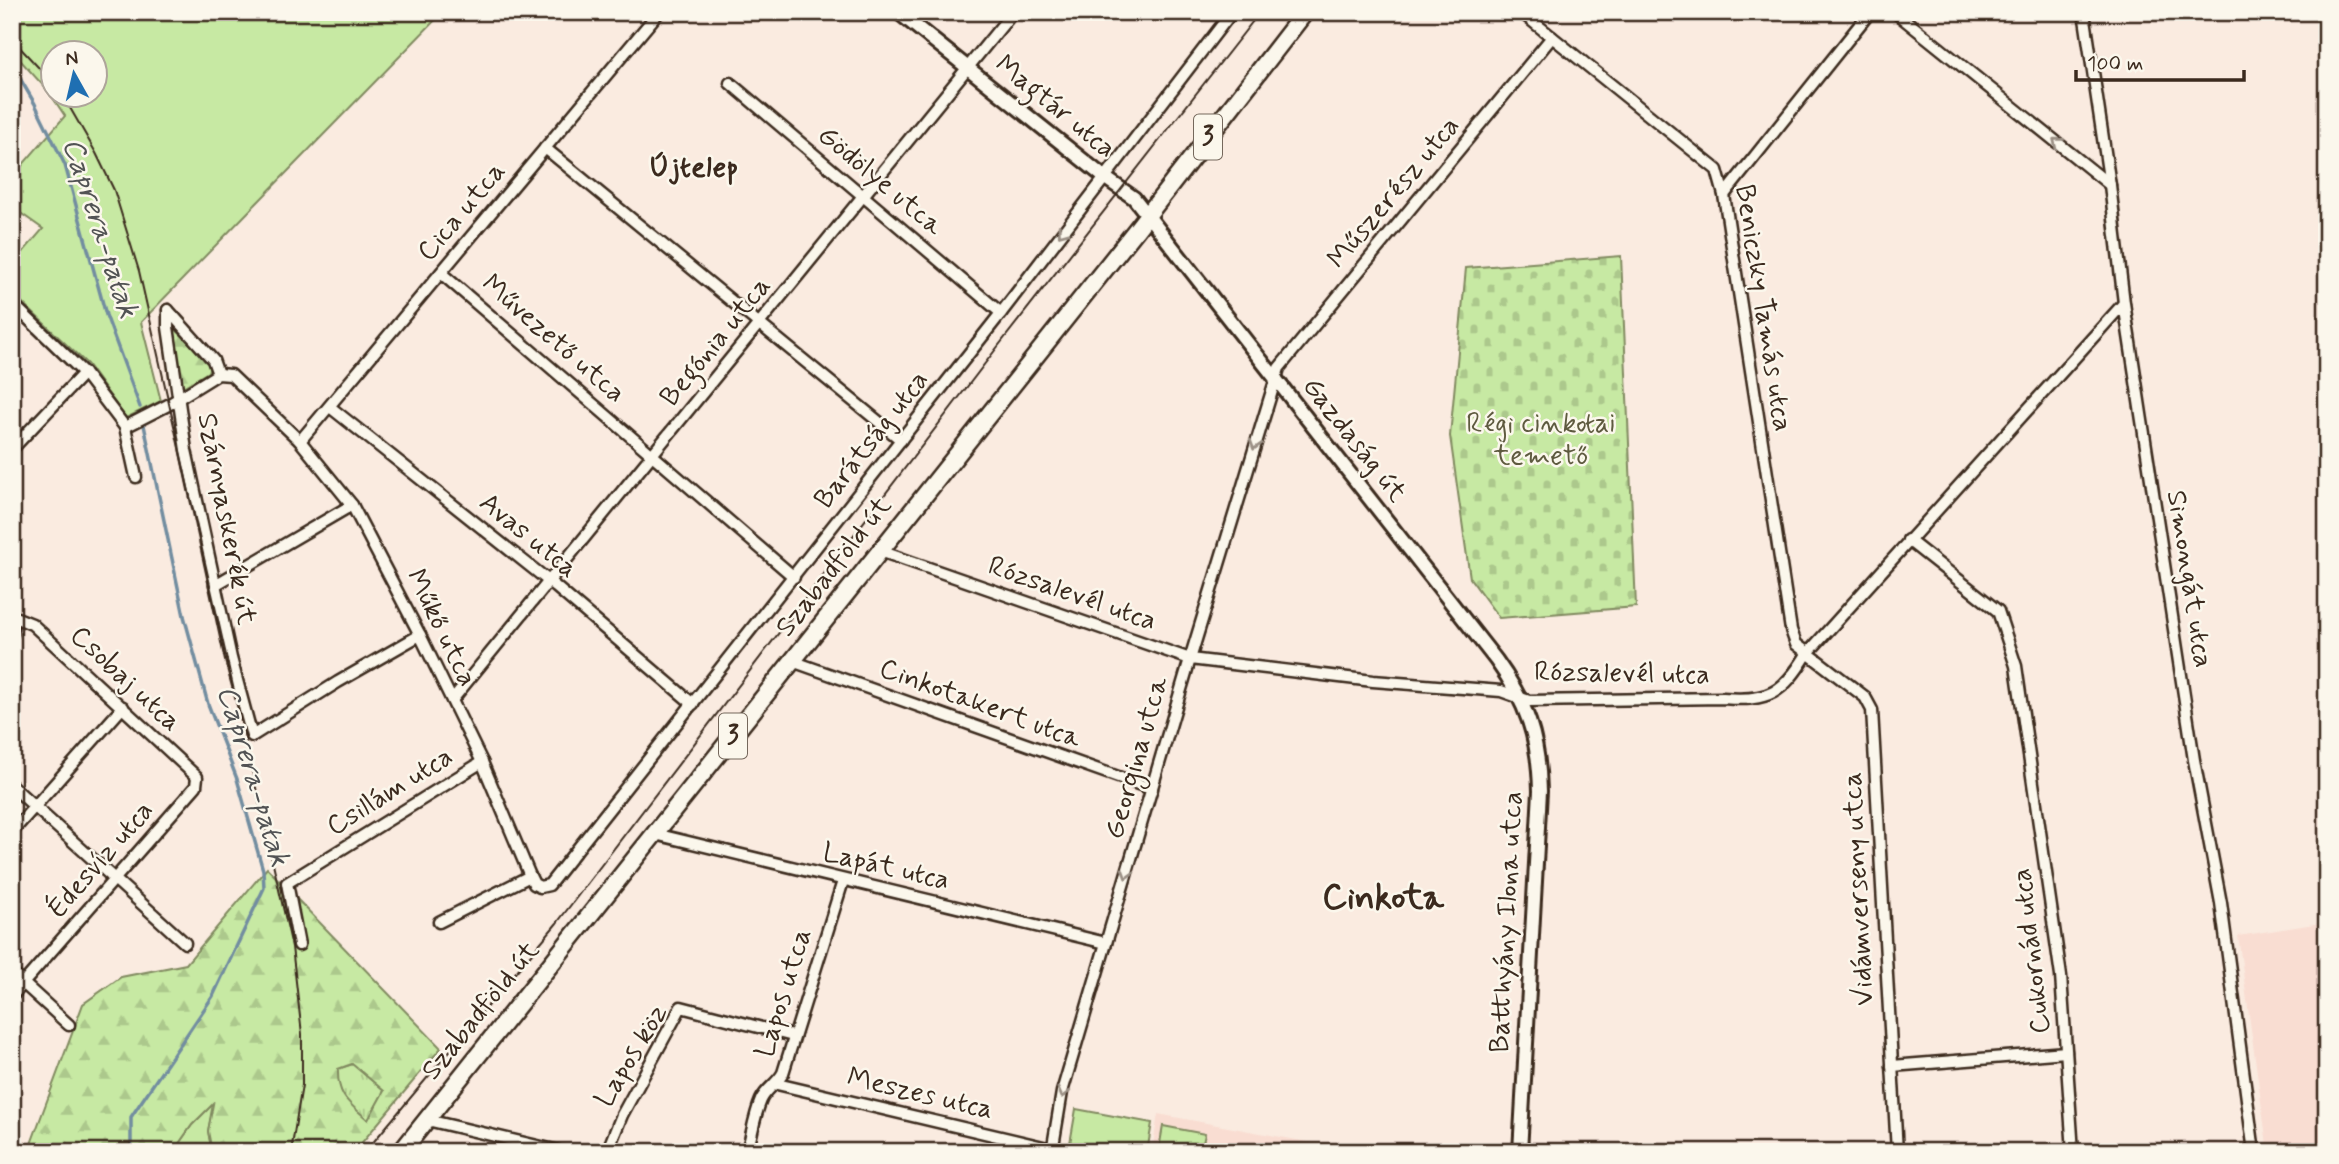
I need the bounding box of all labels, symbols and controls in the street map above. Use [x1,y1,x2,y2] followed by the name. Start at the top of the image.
[38,38,108,108] north arrow
[2076,38,2244,82] scale bar
[64,45,80,72] text: N
[985,47,1123,170] street label: Magtár utca
[2087,50,2143,78] text: 100 m
[1319,109,1469,277] street label: Műszerész utca
[1194,114,1222,160] road number: 3
[809,117,951,245] street label: Gödölye utca
[53,133,147,323] water label: Caprera-patak
[2052,138,2065,150] one-way arrow
[648,148,738,187] district label: Újtelep
[409,154,515,270] street label: Cica utca
[1725,182,1801,434] street label: Beniczky Tamás utca
[1058,224,1071,237] one-way arrow
[473,266,633,412] street label: Művezető utca
[652,269,782,417] street label: Begónia utca
[806,363,938,517] street label: Barátság utca
[1293,370,1415,511] street label: Gazdaság út
[1466,406,1616,475] park label: Régi cinkotai temető
[187,410,265,628] street label: Szárnyaskerék út
[1249,439,1264,451] one-way arrow
[471,485,585,587] street label: Avas utca
[2157,488,2221,670] street label: Simongát utca
[768,489,901,645] street label: Szabadföld út
[983,548,1161,640] street label: Rózsalevél utca
[397,563,485,693] street label: Műkő utca
[61,618,189,740] street label: Csobaj utca
[874,650,1086,758] street label: Cinkotakert utca
[1534,654,1710,694] street label: Rózsalevél utca
[1096,672,1180,844] street label: Georgina utca
[207,681,299,871] water label: Caprera-patak
[719,714,747,758] road number: 3
[320,739,460,845] street label: Csillám utca
[1834,771,1884,1007] street label: Vidámverseny utca
[1482,790,1532,1054] street label: Batthyány Ilona utca
[38,792,162,927] street label: Édesvíz utca
[819,834,953,900] street label: Lapát utca
[2003,866,2061,1036] street label: Cukornád utca
[1120,868,1135,880] one-way arrow
[1322,875,1445,921] district label: Cinkota
[747,924,821,1062] street label: Lapos utca
[414,933,549,1088] street label: Szabadföld út
[587,998,677,1114] street label: Lapos köz
[843,1059,997,1129] street label: Meszes utca
[1057,1087,1071,1099] one-way arrow

